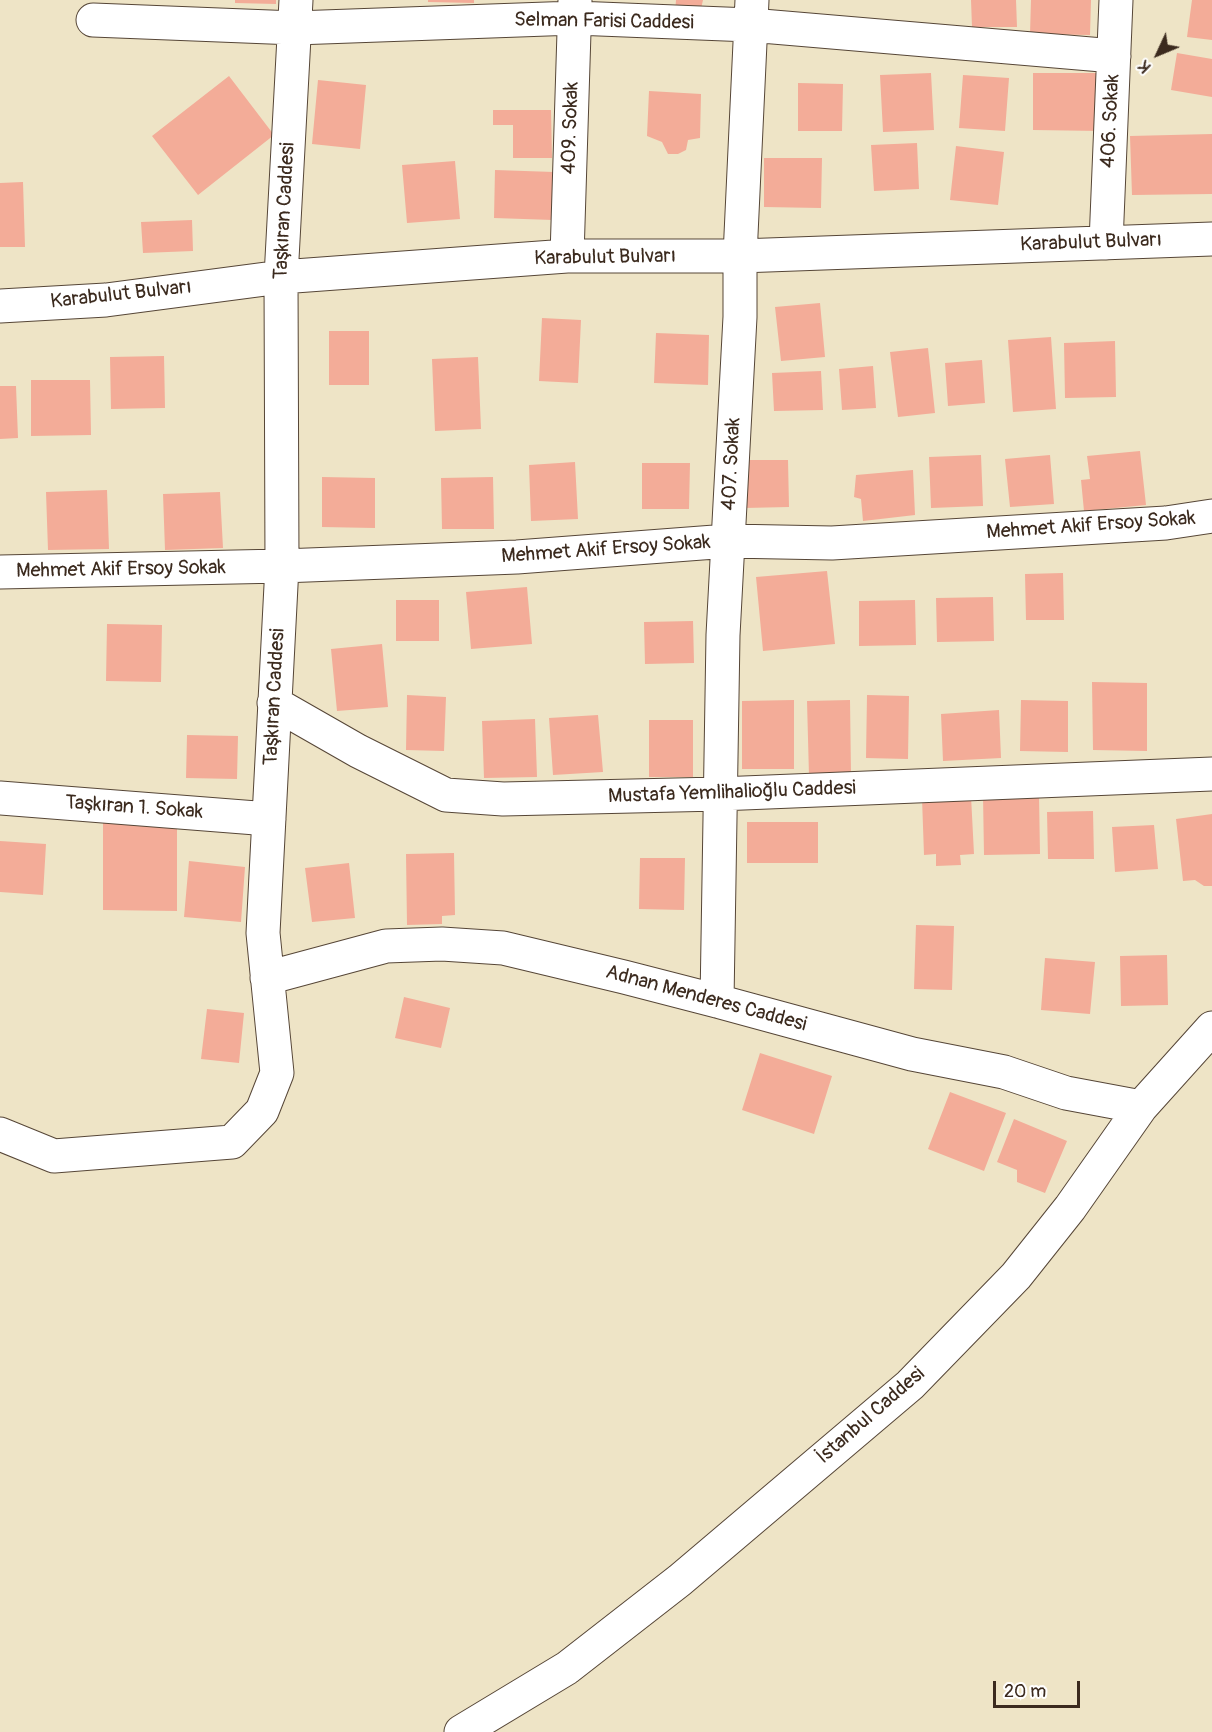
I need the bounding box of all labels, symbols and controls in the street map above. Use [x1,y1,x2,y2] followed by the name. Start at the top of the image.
[514,8,694,36] street label: Selman Farisi Caddesi
[1128,24,1188,84] north arrow
[1135,56,1156,77] text: K
[1097,73,1125,169] street label: 406. Sokak
[557,81,585,175] street label: 409. Sokak
[269,142,301,280] street label: Taşkıran Caddesi
[1020,229,1162,257] street label: Karabulut Bulvarı
[534,245,676,271] street label: Karabulut Bulvarı
[49,276,193,314] street label: Karabulut Bulvarı
[718,417,746,511] street label: 407. Sokak
[986,507,1196,545] street label: Mehmet Akif Ersoy Sokak
[501,531,711,569] street label: Mehmet Akif Ersoy Sokak
[16,556,226,584] street label: Mehmet Akif Ersoy Sokak
[259,628,291,766] street label: Taşkıran Caddesi
[608,777,856,809] street label: Mustafa Yemlihalioğlu Caddesi
[64,791,204,825] street label: Taşkıran 1. Sokak
[603,961,809,1037] street label: Adnan Menderes Caddesi
[812,1363,930,1469] street label: İstanbul Caddesi
[996,1669,1083,1707] scale bar
[1004,1680,1046,1703] text: 20 m

